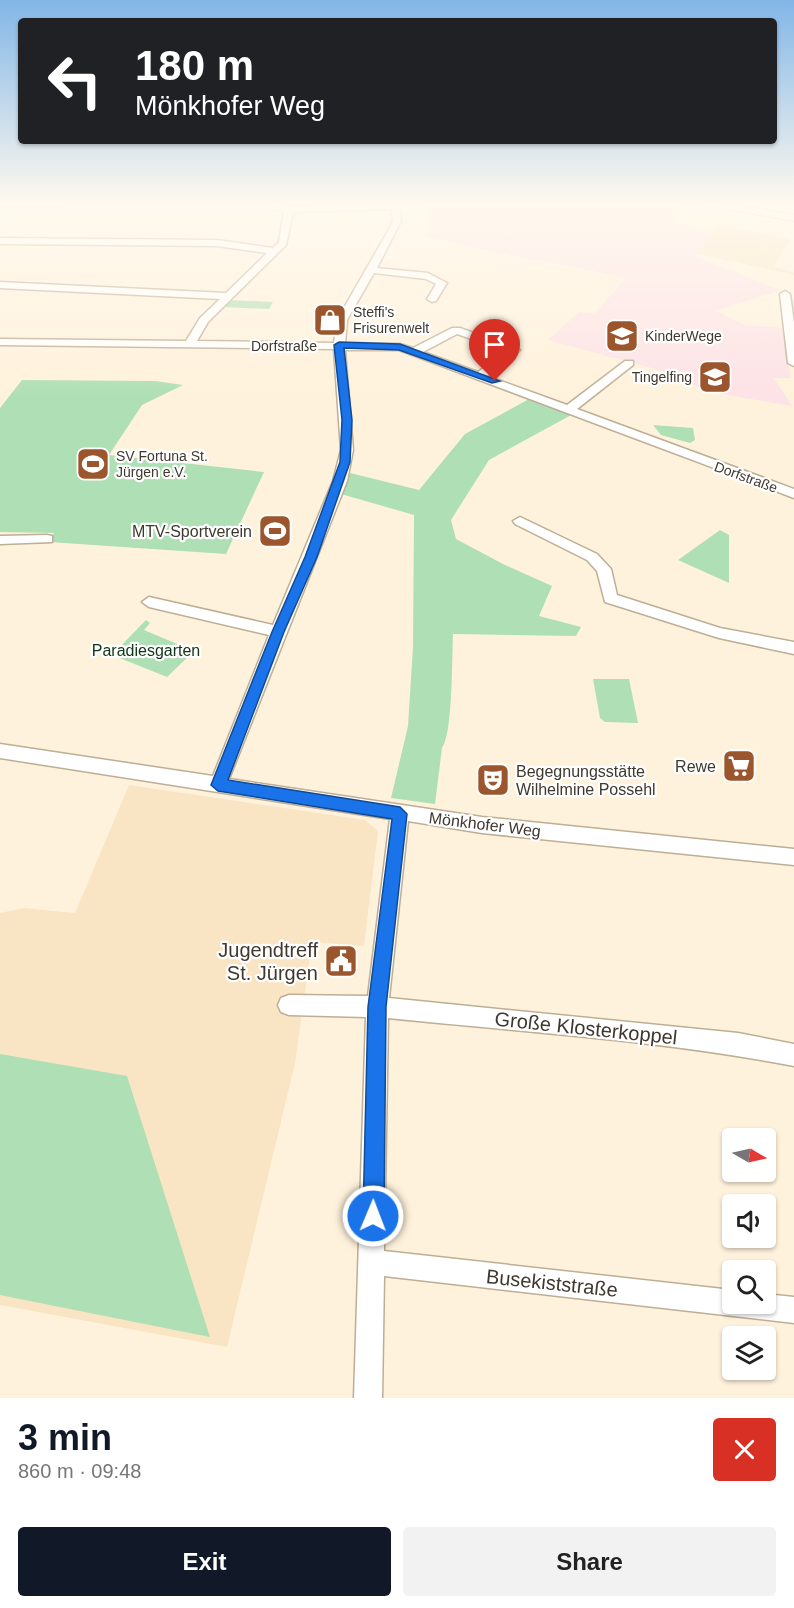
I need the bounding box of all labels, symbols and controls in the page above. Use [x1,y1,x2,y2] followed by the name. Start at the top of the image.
[36,42,114,120] icon: left
[135,42,254,89] text: 180 m
[135,91,325,121] text: Mönkhofer Weg
[312,302,348,338] shop icon: Steffi's Frisurenwelt
[353,304,429,336] place label: Steffi's Frisurenwelt
[604,318,640,354] school or university icon: KinderWege
[469,319,520,381] pin
[478,328,511,361] icon: arrive
[645,328,722,344] place label: KinderWege
[251,338,317,354] street label: Dorfstraße
[697,359,733,395] school or university icon: Tingelfing
[632,369,692,385] place label: Tingelfing
[75,446,111,482] sports icon: SV Fortuna St. Jürgen e.V.
[116,448,208,480] place label: SV Fortuna St. Jürgen e.V.
[712,458,780,496] street label: Dorfstraße
[257,513,293,549] sports icon: MTV-Sportverein
[132,523,252,540] place label: MTV-Sportverein
[92,642,200,659] park label: Paradiesgarten
[721,748,757,784] supermarket icon: Rewe
[675,758,716,775] place label: Rewe
[475,762,511,798] theatre icon: Begegnungsstätte Wilhelmine Possehl
[516,763,656,798] place label: Begegnungsstätte Wilhelmine Possehl
[428,809,542,840] street label: Mönkhofer Weg
[218,939,318,984] place label: Jugendtreff St. Jürgen
[323,943,359,979] public building icon: Jugendtreff St. Jürgen
[494,1007,678,1049] street label: Große Klosterkoppel
[722,1128,776,1182] north arrow
[722,1128,776,1380] map controls
[341,1184,405,1248] position arrow
[722,1194,776,1248] button: sound
[722,1260,776,1314] button: search
[485,1265,619,1301] street label: Busekiststraße
[722,1326,776,1380] button: layers
[18,1417,112,1458] text: 3 min
[713,1418,776,1481] button: close
[18,1460,141,1482] text: 860 m · 09:48
[18,1527,391,1596] button: Exit
[403,1527,776,1596] button: Share

